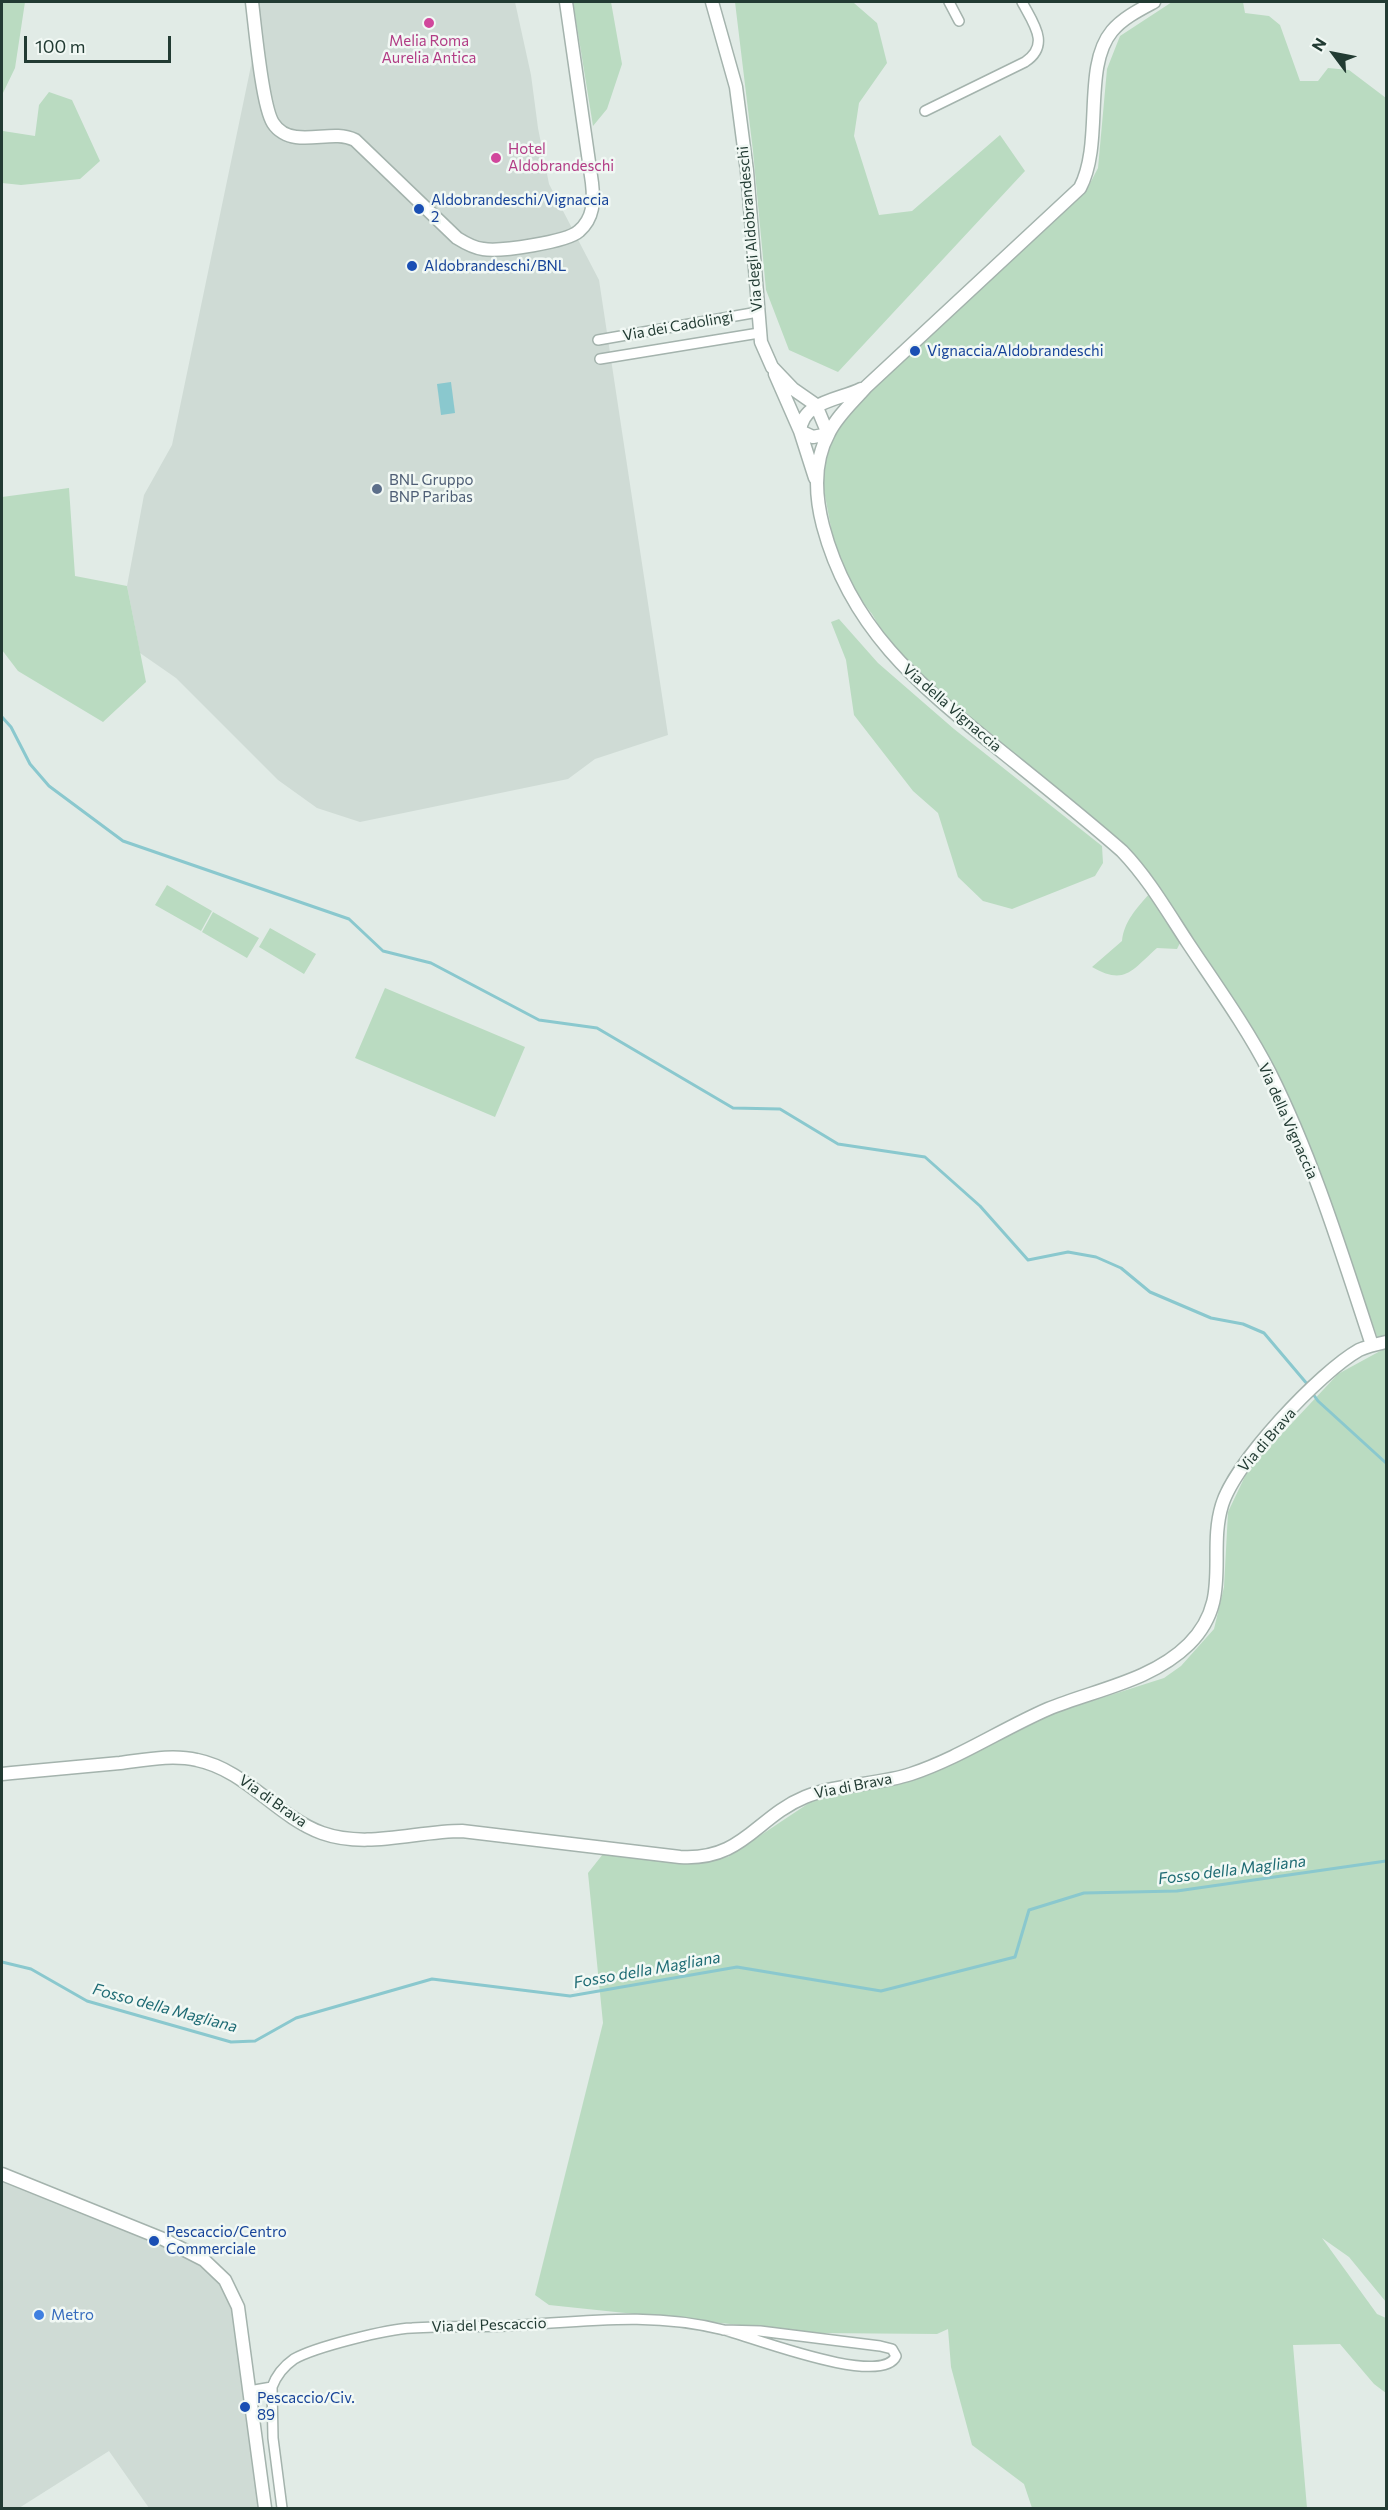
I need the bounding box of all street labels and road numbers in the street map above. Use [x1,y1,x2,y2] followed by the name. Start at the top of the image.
[734,145,766,313] street label: Via degli Aldobrandeschi
[621,307,735,345] street label: Via dei Cadolingi
[899,660,1005,756] street label: Via della Vignaccia
[1254,1060,1322,1182] street label: Via della Vignaccia
[1234,1404,1300,1476] street label: Via di Brava
[813,1770,893,1802] street label: Via di Brava
[236,1771,310,1831] street label: Via di Brava
[431,2314,547,2336] street label: Via del Pescaccio

